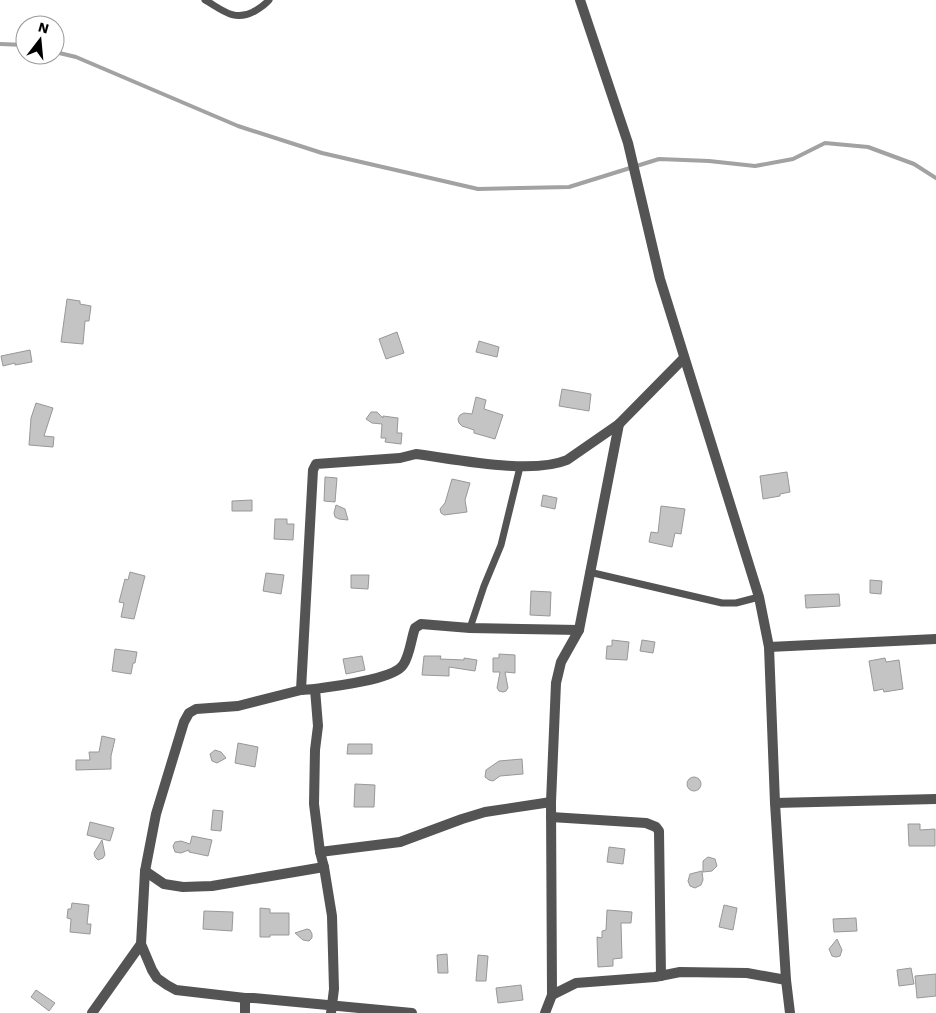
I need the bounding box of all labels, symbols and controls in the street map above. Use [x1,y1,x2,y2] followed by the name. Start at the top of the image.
[15,15,65,65] north arrow
[36,18,51,37] text: N

